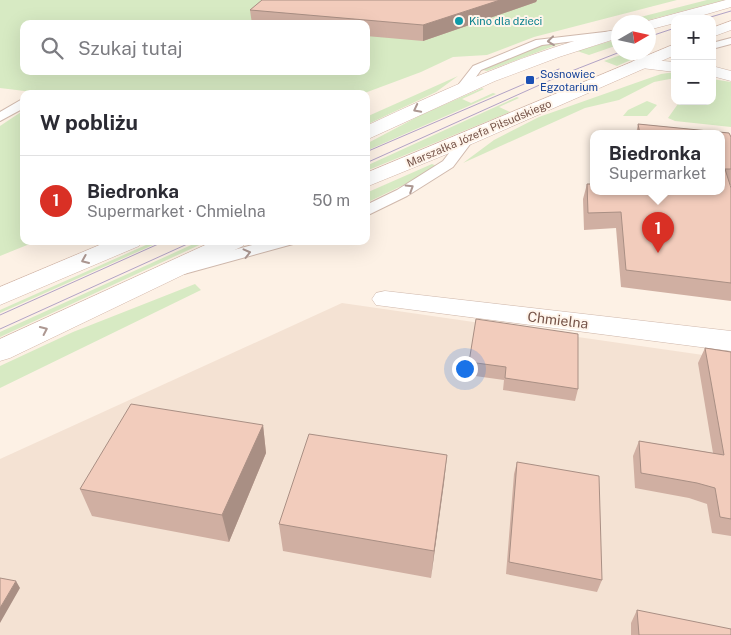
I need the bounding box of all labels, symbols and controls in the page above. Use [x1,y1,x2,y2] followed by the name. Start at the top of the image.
[453,15,465,27] marker: Kino dla dzieci
[469,15,542,27] place label: Kino dla dzieci
[611,15,656,60] north arrow
[671,15,716,105] map controls
[671,15,716,60] button: +
[20,20,370,75] search box
[38,34,66,62] icon: search
[547,35,555,46] one-way arrow
[78,37,183,59] text: Szukaj tutaj
[671,60,716,105] button: −
[540,68,598,93] place label: Sosnowiec Egzotarium
[524,74,536,86] marker: Sosnowiec Egzotarium
[405,97,553,169] street label: Marszałka Józefa Piłsudskiego
[413,103,422,113] one-way arrow
[40,110,138,135] text: W pobliżu
[590,130,725,195] popup
[609,142,701,164] text: Biedronka
[609,164,706,183] text: Supermarket
[87,180,179,202] text: Biedronka
[404,185,413,195] one-way arrow
[53,191,59,210] text: 1
[312,191,350,210] text: 50 m
[87,202,266,221] text: Supermarket · Chmielna
[642,212,674,253] pin: 1
[242,248,251,259] one-way arrow
[81,254,90,265] one-way arrow
[527,308,589,332] street label: Chmielna
[39,326,48,336] one-way arrow
[452,356,478,382] your location

